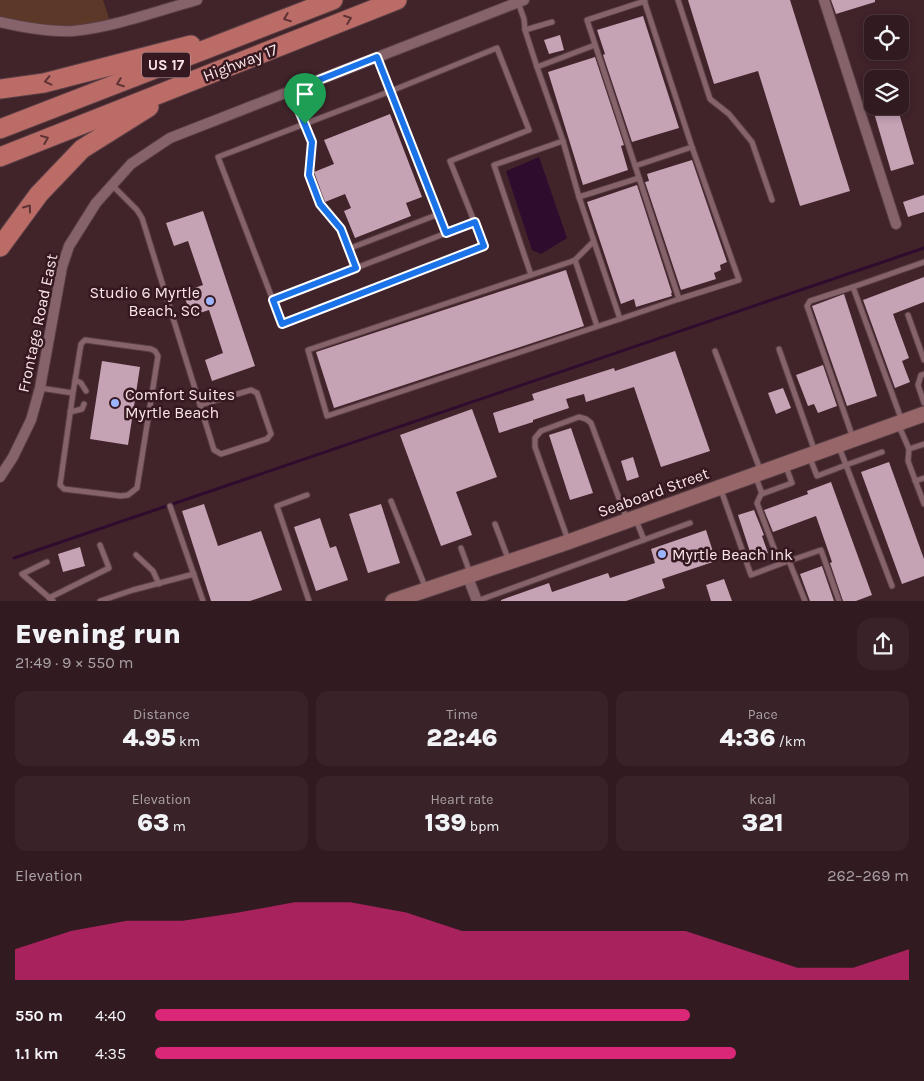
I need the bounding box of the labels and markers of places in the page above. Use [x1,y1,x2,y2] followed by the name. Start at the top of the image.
[284,73,326,124] pin
[89,283,200,320] place label: Studio 6 Myrtle Beach, SC
[204,295,216,307] marker: Studio 6 Myrtle Beach, SC
[125,385,235,422] place label: Comfort Suites Myrtle Beach
[109,397,121,409] marker: Comfort Suites Myrtle Beach
[672,545,793,564] place label: Myrtle Beach Ink
[656,548,668,560] marker: Myrtle Beach Ink

